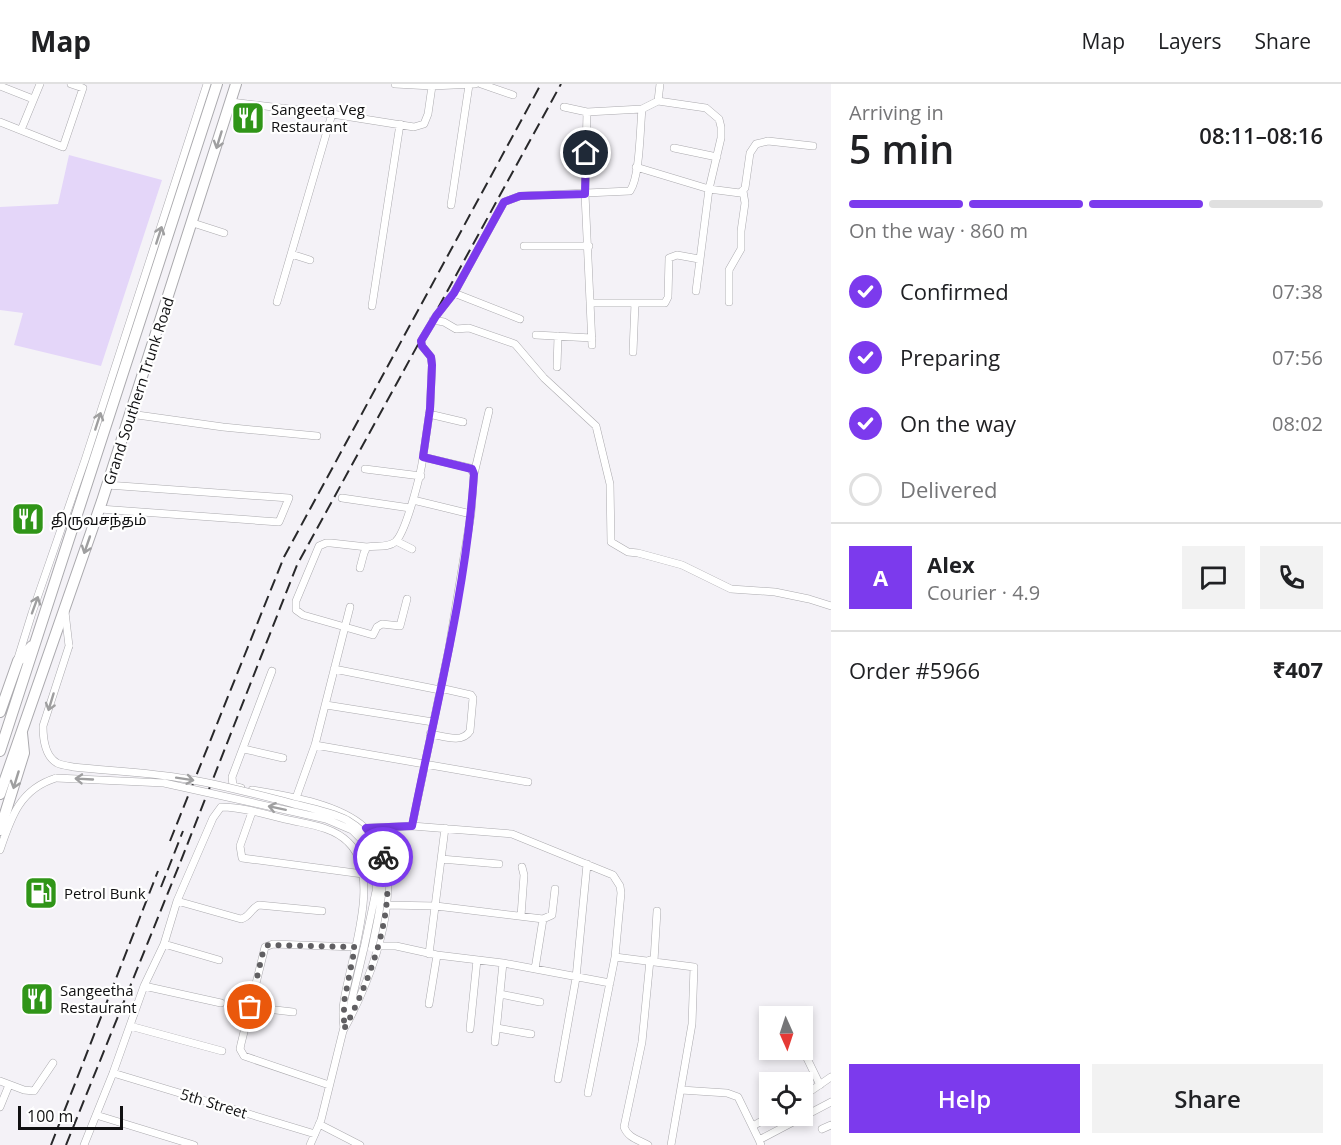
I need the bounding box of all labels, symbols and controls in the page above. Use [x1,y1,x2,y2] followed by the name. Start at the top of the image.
[30,22,91,60] text: Map
[1082,27,1125,55] text: Map
[1158,27,1222,55] text: Layers
[1255,27,1311,55] text: Share
[271,99,365,136] place label: Sangeeta Veg Restaurant
[849,99,944,126] text: Arriving in
[230,100,266,136] restaurant icon: Sangeeta Veg Restaurant
[1199,120,1323,150] text: 08:11–08:16
[849,122,954,175] text: 5 min
[560,127,611,178] pin
[213,130,224,149] one-way arrow
[569,136,602,169] icon: home
[849,217,1028,244] text: On the way · 860 m
[154,226,165,245] one-way arrow
[849,275,882,308] icon: check
[900,276,1009,306] text: Confirmed
[1272,278,1323,305] text: 07:38
[98,294,178,488] street label: Grand Southern Trunk Road
[849,341,882,374] icon: check
[900,342,1000,372] text: Preparing
[1272,344,1323,371] text: 07:56
[849,407,882,440] icon: check
[900,408,1016,438] text: On the way
[1272,410,1323,437] text: 08:02
[93,412,104,431] one-way arrow
[900,474,998,504] text: Delivered
[10,501,46,537] restaurant icon: திருவசந்தம்
[51,509,147,531] place label: திருவசந்தம்
[81,535,92,554] one-way arrow
[1182,546,1245,609] button: chat
[1260,546,1323,609] button: phone
[927,549,975,579] text: Alex
[873,562,888,592] text: A
[927,579,1040,606] text: Courier · 4.9
[30,596,41,615] one-way arrow
[1273,654,1323,684] text: ₹407
[849,655,980,685] text: Order #5966
[45,692,56,711] one-way arrow
[10,770,21,789] one-way arrow
[75,773,95,784] one-way arrow
[174,773,194,784] one-way arrow
[267,802,287,813] one-way arrow
[353,827,413,887] courier
[367,841,400,874] icon: bike
[23,875,59,911] fuel station icon: Petrol Bunk
[64,883,146,903] place label: Petrol Bunk
[60,980,137,1017] place label: Sangeetha Restaurant
[19,981,55,1017] restaurant icon: Sangeetha Restaurant
[224,981,275,1032] pin
[233,990,266,1023] icon: bag
[759,1006,813,1060] north arrow
[759,1006,813,1126] map controls
[849,1064,1080,1133] button: Help
[1092,1064,1323,1133] button: Share
[759,1072,813,1126] button: locate
[178,1083,250,1123] street label: 5th Street
[18,1103,123,1130] scale bar
[27,1105,73,1127] text: 100 m

